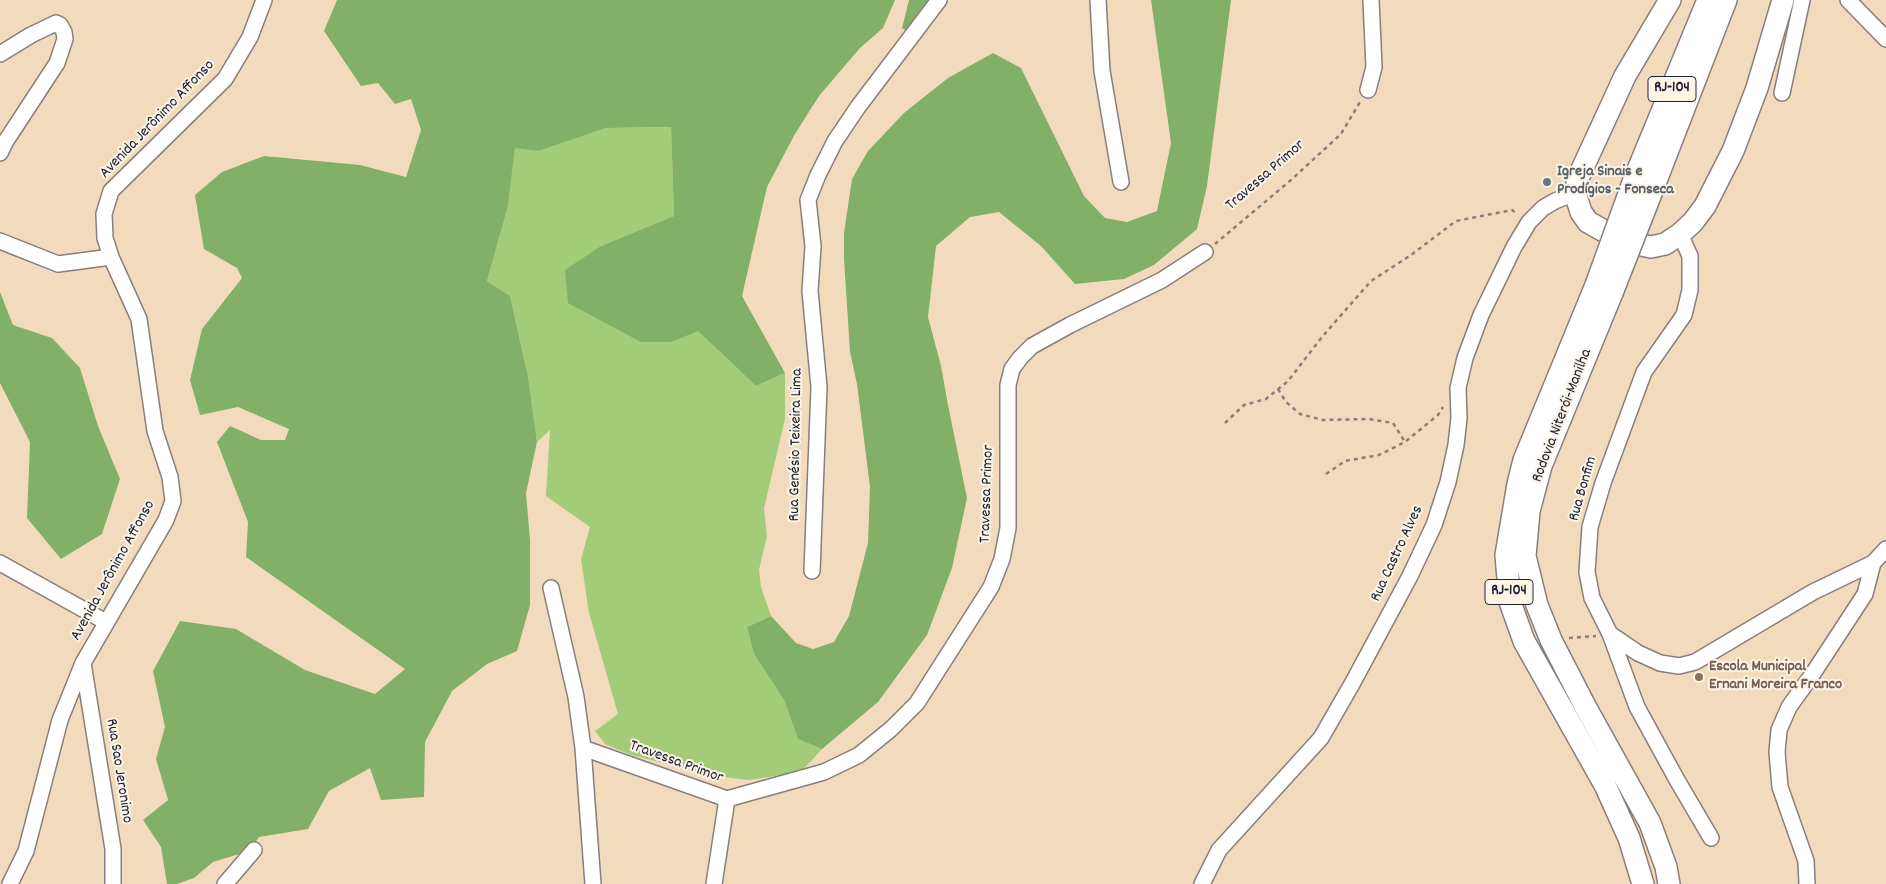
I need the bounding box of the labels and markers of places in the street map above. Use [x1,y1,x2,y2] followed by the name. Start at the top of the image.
[1557,163,1674,201] place label: Igreja Sinais e Prodígios - Fonseca
[1541,176,1553,188] marker: Igreja Sinais e Prodígios - Fonseca
[1709,658,1842,696] place label: Escola Municipal Ernani Moreira Franco
[1693,671,1705,683] marker: Escola Municipal Ernani Moreira Franco

